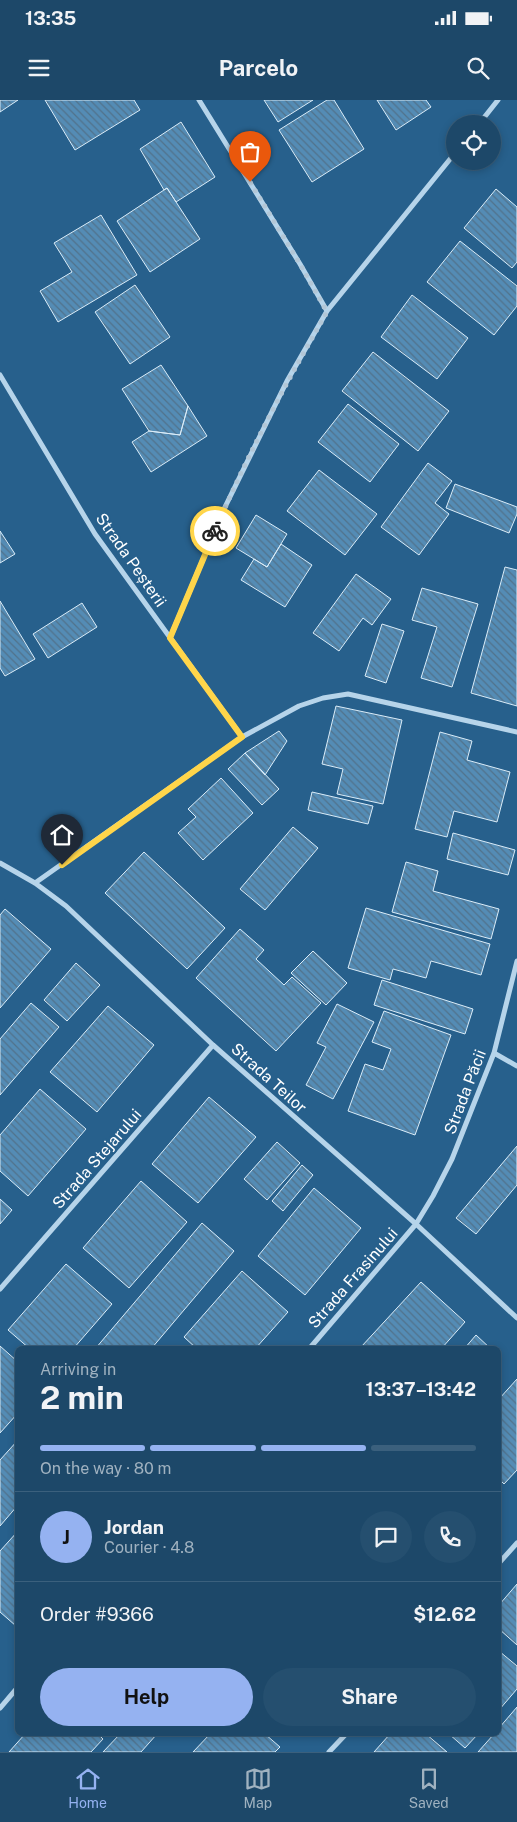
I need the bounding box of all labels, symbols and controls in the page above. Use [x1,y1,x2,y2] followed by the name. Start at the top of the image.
[25,7,76,29] text: 13:35
[25,54,53,82] icon: menu
[464,54,492,82] icon: search
[219,55,298,81] text: Parcelo
[446,115,501,170] map controls
[446,115,501,170] button: locate
[229,131,271,182] pin
[236,138,264,166] icon: bag
[190,506,240,556] courier
[92,509,170,611] street label: Strada Peșterii
[201,517,229,545] icon: bike
[41,814,83,865] pin
[48,821,76,849] icon: home
[227,1039,311,1117] street label: Strada Teilor
[440,1047,490,1137] street label: Strada Păcii
[49,1105,145,1213] street label: Strada Stejarului
[304,1224,402,1332] street label: Strada Frasinului
[40,1360,116,1379] text: Arriving in
[366,1378,476,1400] text: 13:37–13:42
[40,1379,124,1416] text: 2 min
[40,1459,171,1478] text: On the way · 80 m
[360,1511,412,1563] button: chat
[424,1511,476,1563] button: phone
[104,1516,164,1538] text: Jordan
[62,1526,70,1548] text: J
[104,1538,194,1557] text: Courier · 4.8
[40,1603,154,1625] text: Order #9366
[413,1603,476,1625] text: $12.62
[40,1668,253,1726] button: Help
[263,1668,476,1726] button: Share
[68,1765,107,1811] tab: Home
[244,1765,272,1811] tab: Map
[409,1765,449,1811] tab: Saved

